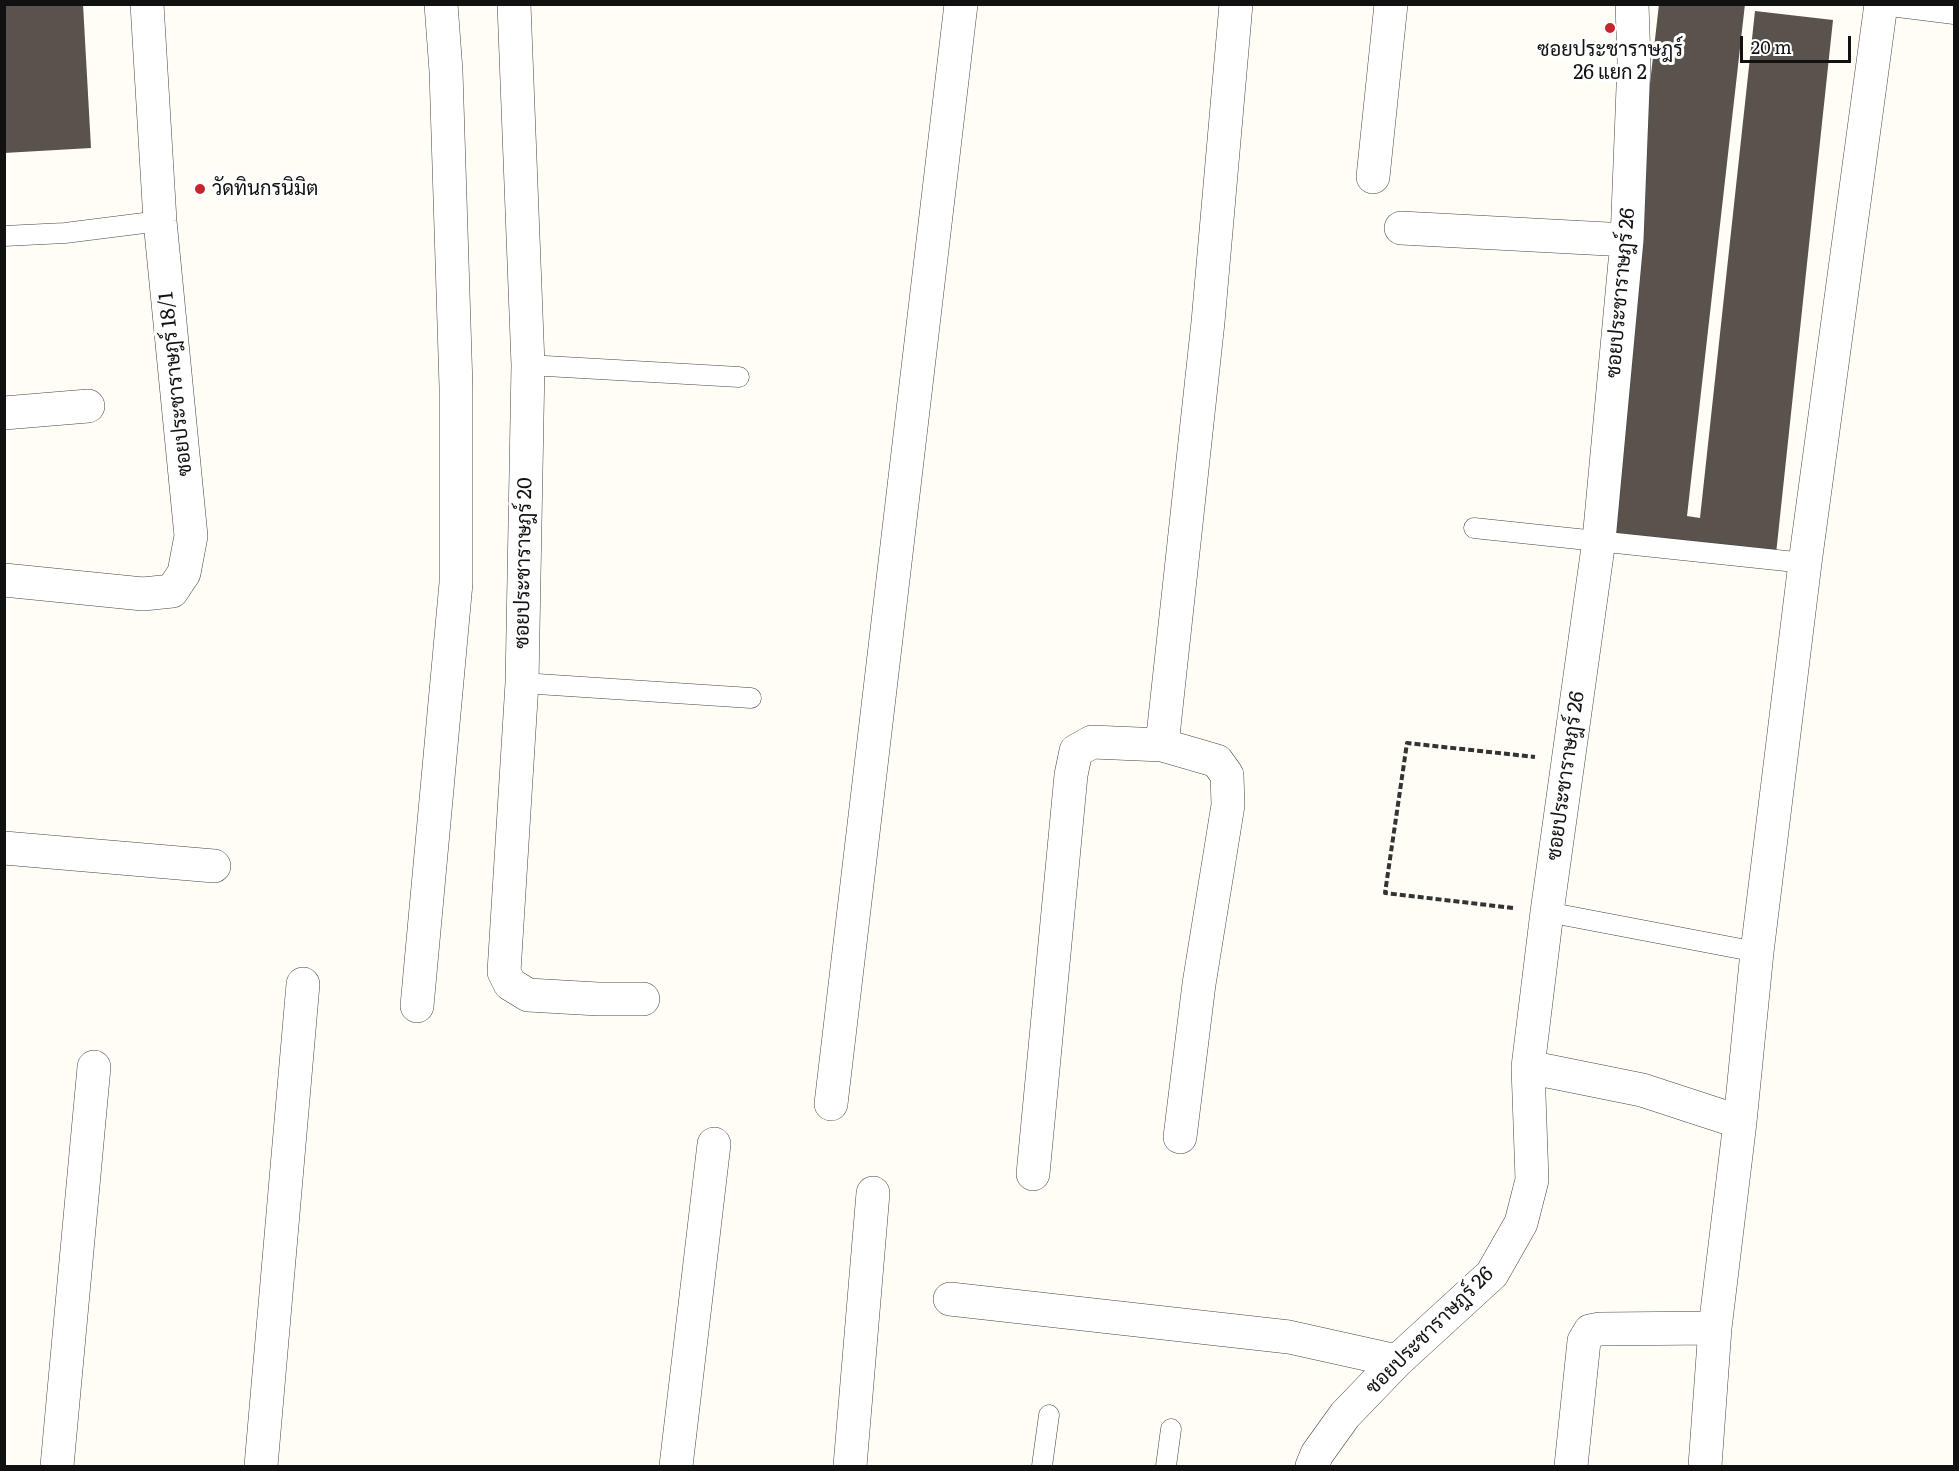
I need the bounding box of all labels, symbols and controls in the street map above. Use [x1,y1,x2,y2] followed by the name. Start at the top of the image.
[1603,21,1617,35] marker: ซอยประชาราษฎร์ 26 แยก 2
[1743,24,1854,62] scale bar
[1751,33,1792,60] text: 20 m
[1537,38,1683,85] place label: ซอยประชาราษฎร์ 26 แยก 2
[212,177,318,201] place label: วัดทินกรนิมิต
[193,182,207,196] marker: วัดทินกรนิมิต
[1602,207,1640,379] street label: ซอยประชาราษฎร์ 26
[154,291,198,477] street label: ซอยประชาราษฎร์ 18/1
[511,477,537,649] street label: ซอยประชาราษฎร์ 20
[1542,690,1590,862] street label: ซอยประชาราษฎร์ 26
[1361,1262,1499,1400] street label: ซอยประชาราษฎร์ 26

